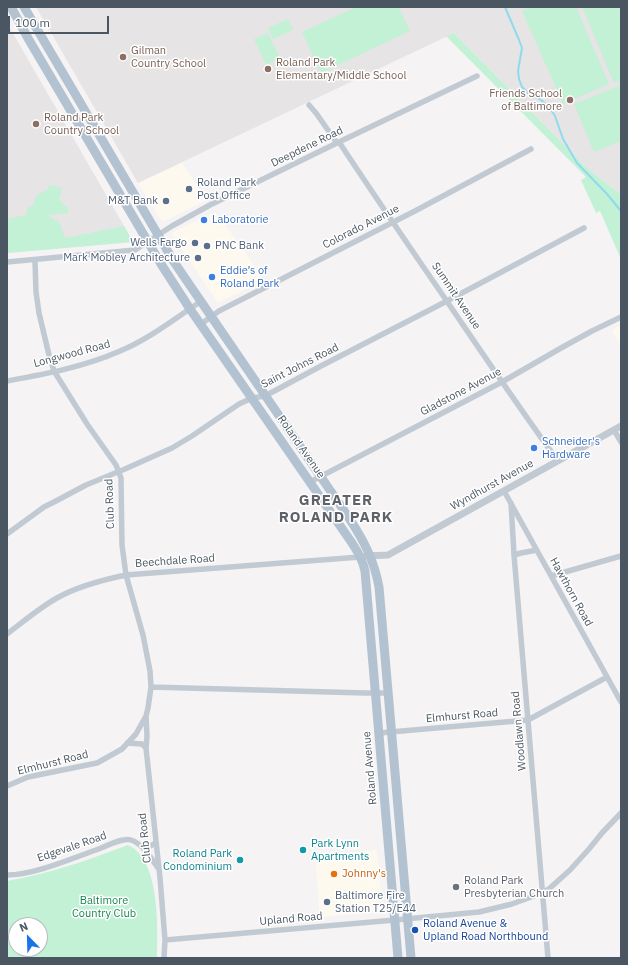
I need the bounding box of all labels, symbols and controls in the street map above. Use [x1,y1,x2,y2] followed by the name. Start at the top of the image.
[10,8,111,34] scale bar
[15,15,50,30] text: 100 m
[131,44,206,70] place label: Gilman Country School
[118,52,128,62] marker: Gilman Country School
[276,56,406,82] place label: Roland Park Elementary/Middle School
[263,64,273,74] marker: Roland Park Elementary/Middle School
[489,87,562,113] place label: Friends School of Baltimore
[565,95,575,105] marker: Friends School of Baltimore
[44,111,119,137] place label: Roland Park Country School
[31,119,41,129] marker: Roland Park Country School
[269,124,345,170] street label: Deepdene Road
[197,176,256,202] place label: Roland Park Post Office
[184,184,194,194] marker: Roland Park Post Office
[108,194,158,208] place label: M&T Bank
[161,196,171,206] marker: M&T Bank
[321,202,401,252] street label: Colorado Avenue
[212,213,269,227] place label: Laboratorie
[199,215,209,225] marker: Laboratorie
[130,236,187,250] place label: Wells Fargo
[190,238,200,248] marker: Wells Fargo
[215,239,264,253] place label: PNC Bank
[202,241,212,251] marker: PNC Bank
[63,251,190,265] place label: Mark Mobley Architecture
[193,253,203,263] marker: Mark Mobley Architecture
[429,260,483,332] street label: Summit Avenue
[220,264,279,290] place label: Eddie’s of Roland Park
[207,272,217,282] marker: Eddie’s of Roland Park
[32,337,112,371] street label: Longwood Road
[259,341,341,391] street label: Saint Johns Road
[418,365,504,419] street label: Gladstone Avenue
[274,413,328,481] street label: Roland Avenue
[542,435,600,461] place label: Schneider's Hardware
[529,443,539,453] marker: Schneider's Hardware
[448,457,536,513] street label: Wyndhurst Avenue
[103,479,117,529] street label: Club Road
[279,492,393,527] district label: GREATER ROLAND PARK
[135,552,215,570] street label: Beechdale Road
[547,555,595,629] street label: Hawthorn Road
[509,691,529,771] street label: Woodlawn Road
[425,706,499,726] street label: Elmhurst Road
[360,731,380,805] street label: Roland Avenue
[16,748,90,778] street label: Elmhurst Road
[136,812,154,864] street label: Club Road
[36,829,108,865] street label: Edgevale Road
[311,837,369,863] place label: Park Lynn Apartments
[298,845,308,855] marker: Park Lynn Apartments
[163,847,232,873] place label: Roland Park Condominium
[235,855,245,865] marker: Roland Park Condominium
[342,867,386,881] place label: Johnny's
[329,869,339,879] marker: Johnny's
[464,874,564,900] place label: Roland Park Presbyterian Church
[451,882,461,892] marker: Roland Park Presbyterian Church
[335,889,416,915] place label: Baltimore Fire Station T25/E44
[72,894,136,920] park label: Baltimore Country Club
[322,897,332,907] marker: Baltimore Fire Station T25/E44
[259,910,323,928] street label: Upland Road
[8,917,48,957] north arrow
[423,917,548,943] place label: Roland Avenue & Upland Road Northbound
[17,919,30,935] text: N
[410,925,420,935] marker: Roland Avenue & Upland Road Northbound

